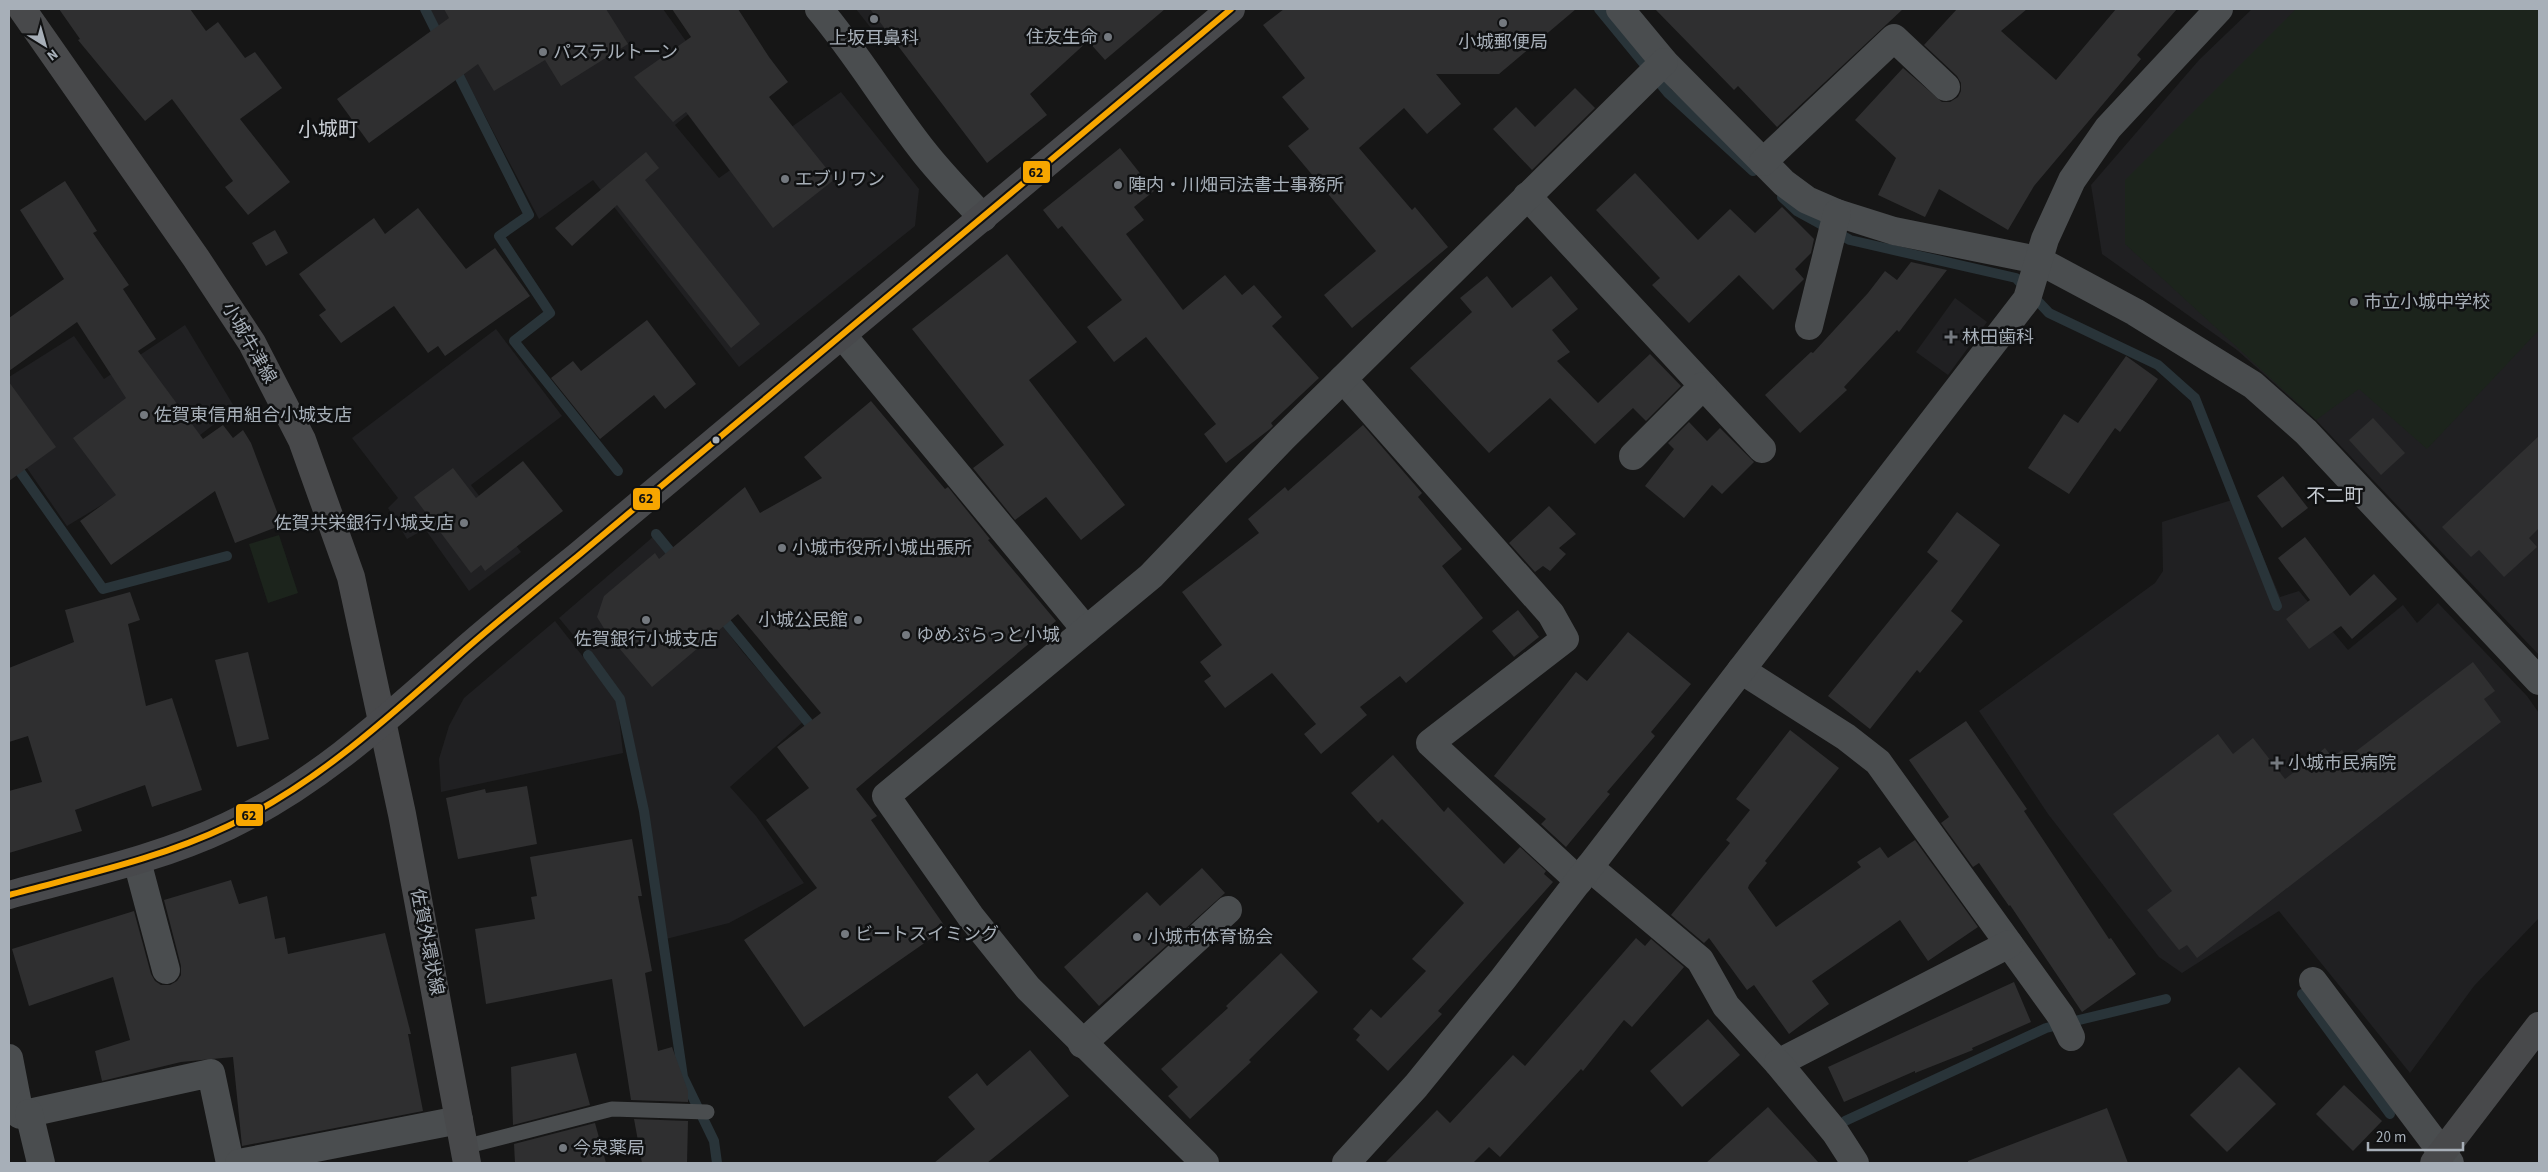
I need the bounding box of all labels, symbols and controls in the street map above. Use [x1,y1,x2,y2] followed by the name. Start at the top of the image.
[868,13,880,25] marker: 上坂耳鼻科
[1497,17,1509,29] marker: 小城郵便局
[20,20,70,70] north arrow
[1026,25,1098,50] place label: 住友生命
[829,26,919,51] place label: 上坂耳鼻科
[1458,30,1548,55] place label: 小城郵便局
[1102,31,1114,43] marker: 住友生命
[553,40,678,65] place label: パステルトーン
[42,44,62,65] text: N
[537,46,549,58] marker: パステルトーン
[298,116,358,144] district label: 小城町
[1022,160,1051,184] line badge: 62
[1029,163,1043,183] text: 62
[795,167,885,192] place label: エブリワン
[779,173,791,185] marker: エブリワン
[1128,173,1344,198] place label: 陣内・川畑司法書士事務所
[1112,179,1124,191] marker: 陣内・川畑司法書士事務所
[2364,290,2490,315] place label: 市立小城中学校
[2348,296,2360,308] marker: 市立小城中学校
[216,298,282,388] street label: 小城牛津線
[1962,325,2034,350] place label: 林田歯科
[1944,330,1958,344] marker: 林田歯科
[154,403,352,428] place label: 佐賀東信用組合小城支店
[138,409,150,421] marker: 佐賀東信用組合小城支店
[711,435,721,445] unlabelled marker
[2306,483,2364,510] district label: 不二町
[632,487,661,511] line badge: 62
[639,489,653,509] text: 62
[274,511,454,536] place label: 佐賀共栄銀行小城支店
[458,517,470,529] marker: 佐賀共栄銀行小城支店
[792,536,972,561] place label: 小城市役所小城出張所
[776,542,788,554] marker: 小城市役所小城出張所
[758,608,848,633] place label: 小城公民館
[640,614,652,626] marker: 佐賀銀行小城支店
[852,614,864,626] marker: 小城公民館
[916,623,1060,648] place label: ゆめぷらっと小城
[574,627,718,652] place label: 佐賀銀行小城支店
[900,629,912,641] marker: ゆめぷらっと小城
[2288,751,2396,776] place label: 小城市民病院
[2270,756,2284,770] marker: 小城市民病院
[235,803,264,827] line badge: 62
[242,806,256,826] text: 62
[404,887,450,997] street label: 佐賀外環状線
[855,922,999,947] place label: ビートスイミング
[1147,925,1273,950] place label: 小城市体育協会
[839,928,851,940] marker: ビートスイミング
[1131,931,1143,943] marker: 小城市体育協会
[2368,1120,2463,1152] scale bar
[2376,1127,2406,1148] text: 20 m
[573,1136,645,1161] place label: 今泉薬局
[557,1142,569,1154] marker: 今泉薬局

